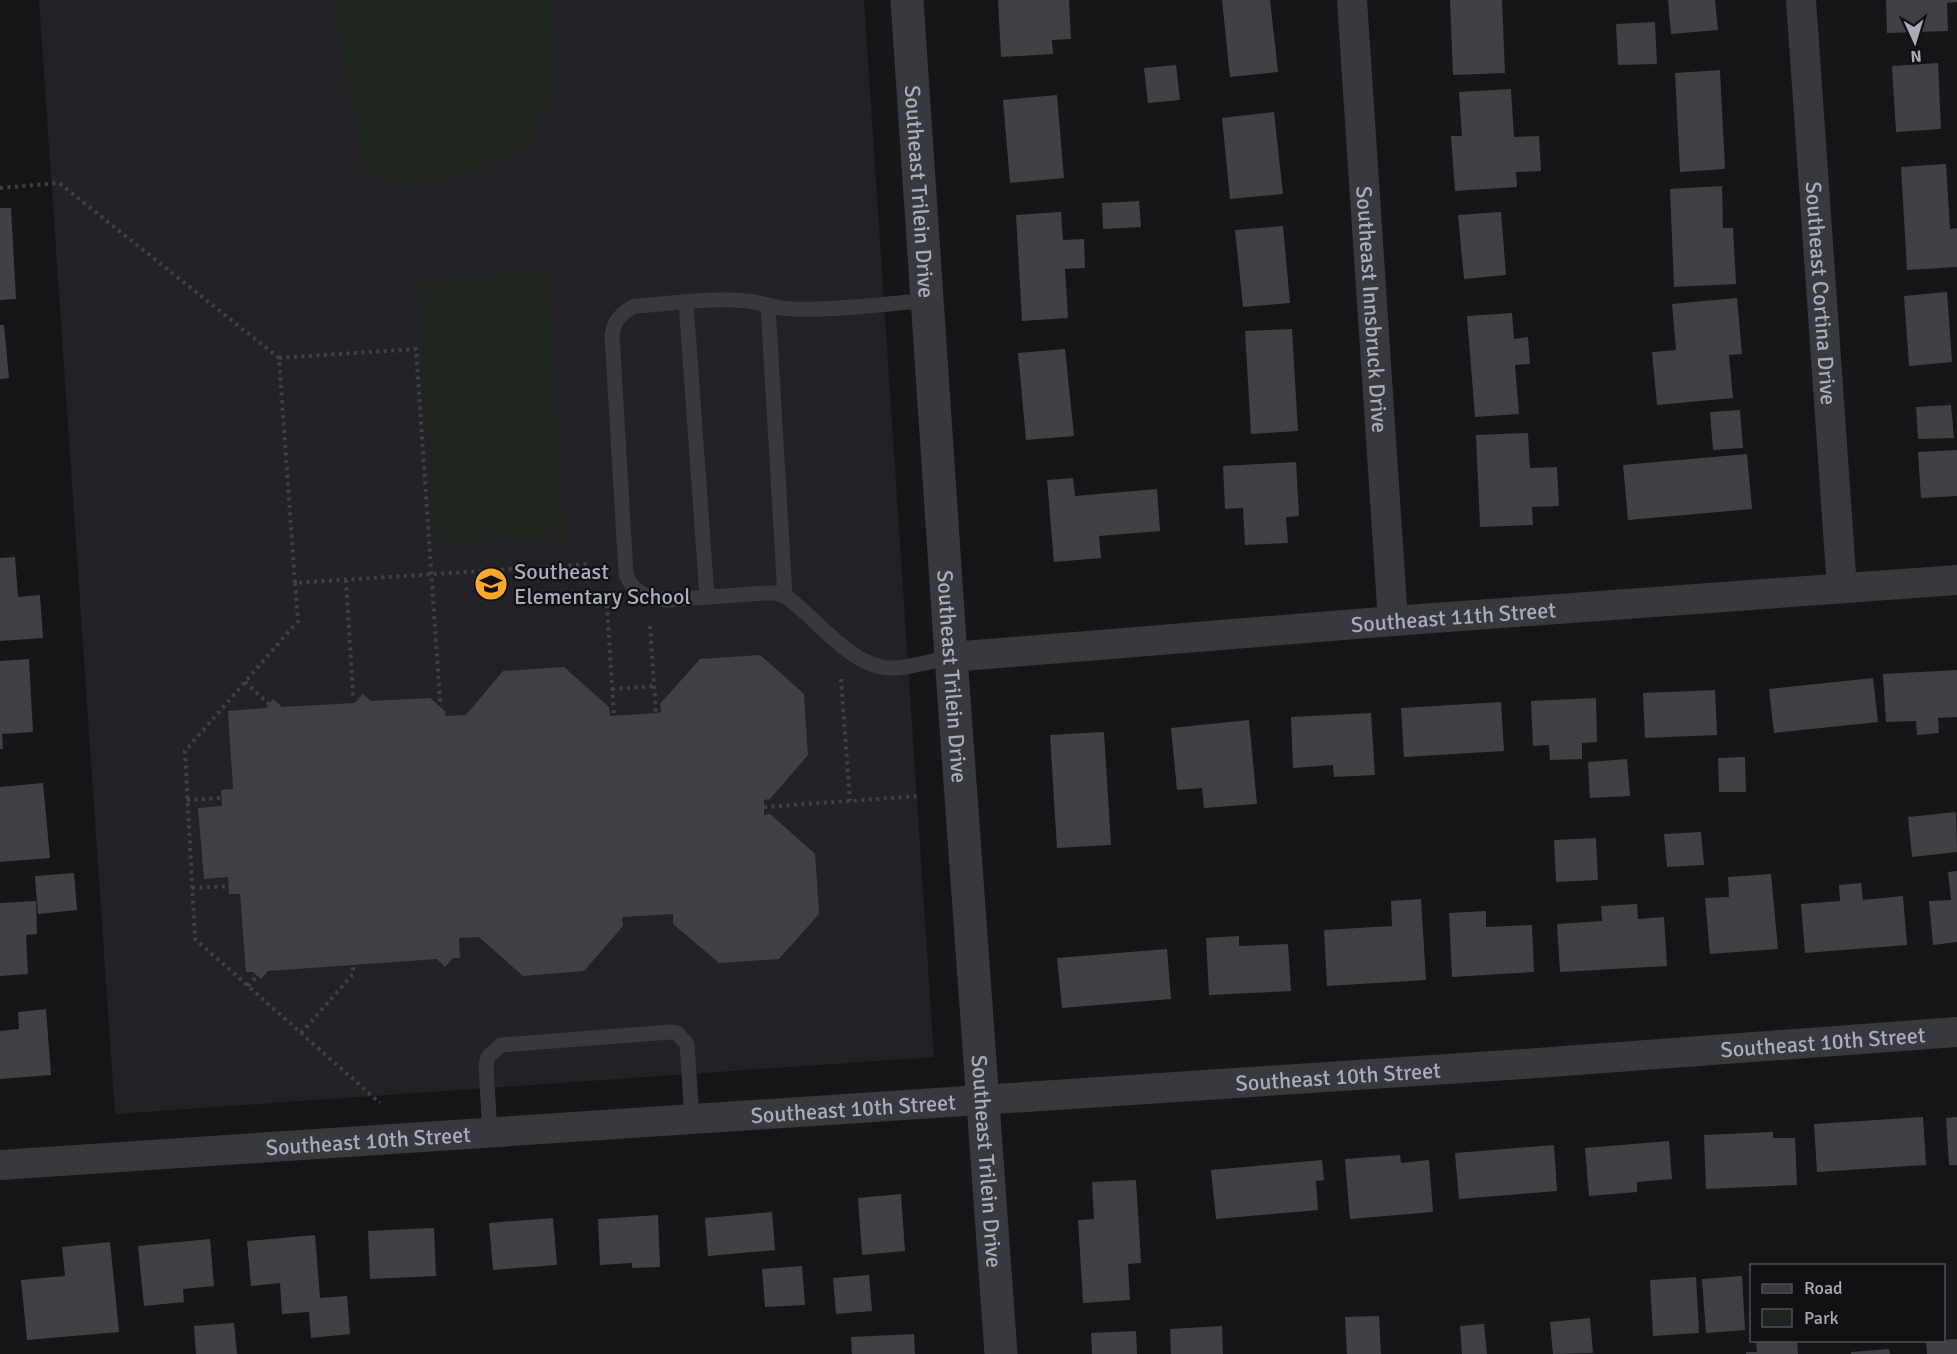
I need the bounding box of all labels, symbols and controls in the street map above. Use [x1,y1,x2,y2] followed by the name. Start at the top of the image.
[1885,12,1945,72] north arrow
[1910,46,1922,66] text: N
[899,84,940,299] street label: Southeast Trilein Drive
[1800,181,1843,406] street label: Southeast Cortina Drive
[1351,185,1394,434] street label: Southeast Innsbruck Drive
[514,558,691,610] place label: Southeast Elementary School
[473,566,509,602] school or university icon: Southeast Elementary School
[932,569,973,784] street label: Southeast Trilein Drive
[1350,596,1557,638] street label: Southeast 11th Street
[1719,1021,1927,1063] street label: Southeast 10th Street
[966,1054,1008,1269] street label: Southeast Trilein Drive
[1235,1056,1442,1097] street label: Southeast 10th Street
[750,1088,957,1129] street label: Southeast 10th Street
[265,1120,472,1161] street label: Southeast 10th Street
[1750,1264,1945,1342] legend
[1804,1277,1843,1299] text: Road
[1804,1307,1839,1329] text: Park

